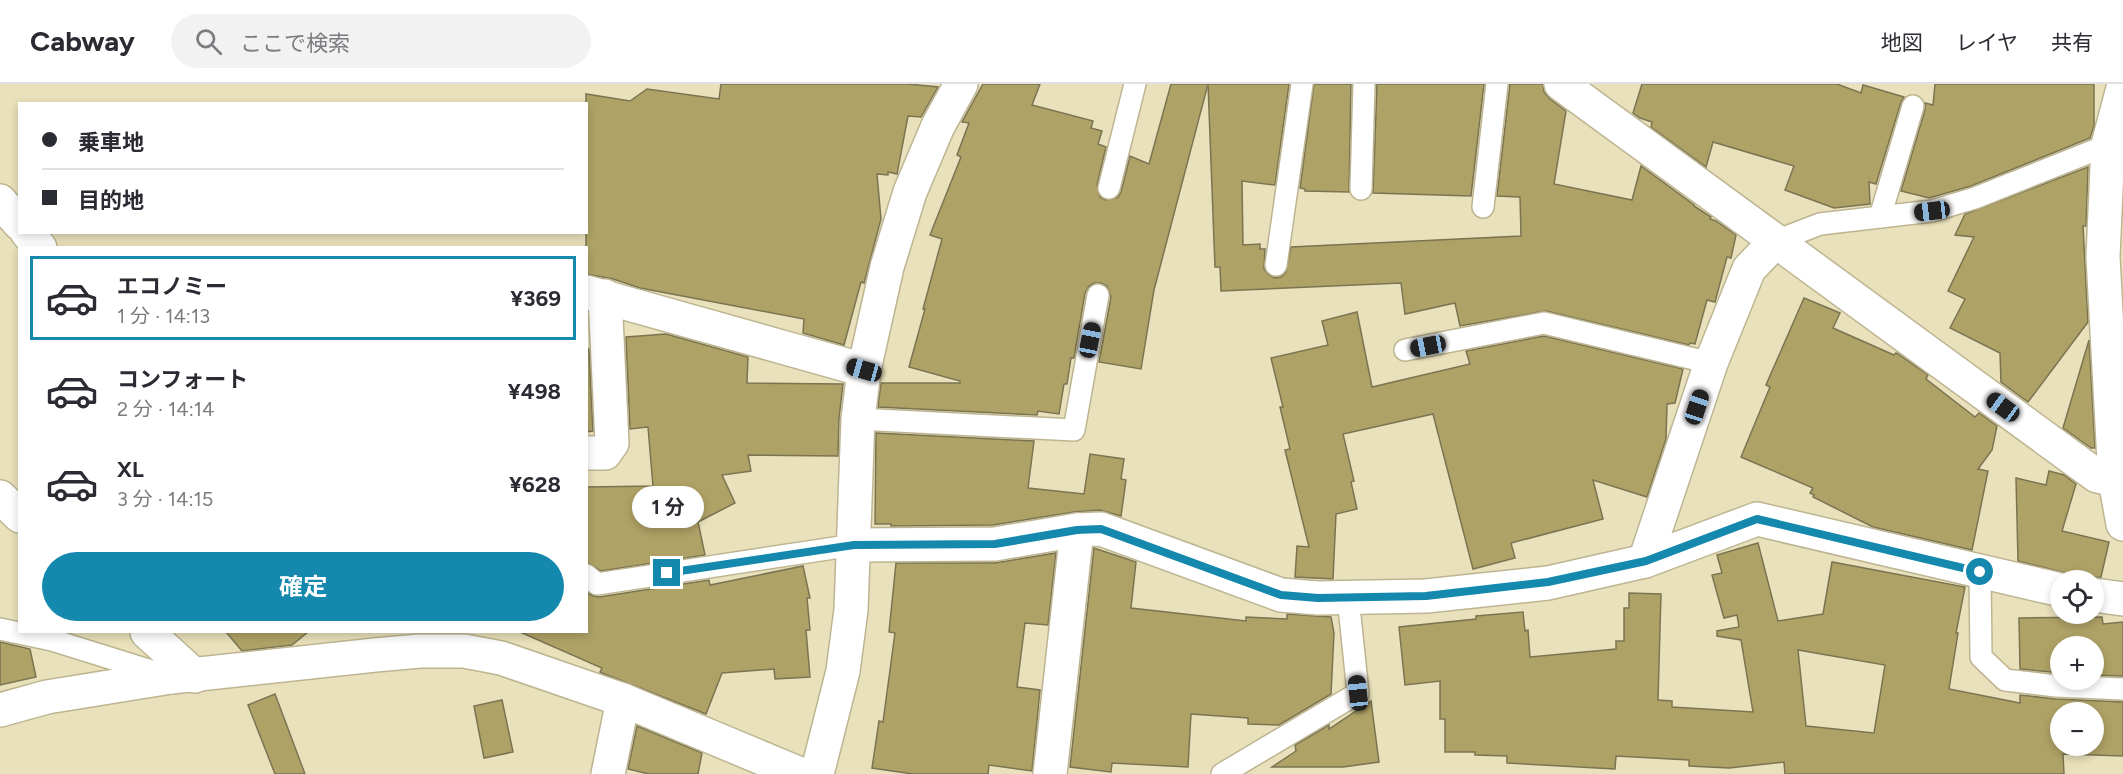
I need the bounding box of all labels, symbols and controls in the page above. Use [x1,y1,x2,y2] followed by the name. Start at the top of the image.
[171,14,591,68] search box
[30,24,135,58] text: Cabway
[192,25,225,58] icon: search
[240,30,350,57] text: ここで検索
[1881,30,1923,55] text: 地図
[1956,30,2018,55] text: レイヤ
[2051,30,2093,55] text: 共有
[78,129,144,156] text: 乗車地
[78,187,144,214] text: 目的地
[1913,200,1951,222] car
[45,271,99,325] icon: car
[117,273,227,300] text: エコノミー
[510,285,561,312] text: ¥369
[117,304,210,328] text: 1 分 · 14:13
[1078,321,1102,359] car
[1409,334,1447,358] car
[844,356,884,384] car
[45,364,99,418] icon: car
[117,366,248,393] text: コンフォート
[508,378,561,405] text: ¥498
[1683,387,1711,427] car
[1983,389,2023,425] car
[117,397,215,421] text: 2 分 · 14:14
[117,456,144,483] text: XL
[45,457,99,511] icon: car
[509,471,561,498] text: ¥628
[631,486,703,528] callout: 1 分
[117,487,213,511] text: 3 分 · 14:15
[651,495,685,519] text: 1 分
[42,552,564,621] button: 確定
[1966,558,1993,585] route start
[653,559,680,586] route end
[2050,570,2104,756] map controls
[2050,570,2104,624] button: locate
[2050,636,2104,690] button: +
[1347,674,1369,712] car
[2050,702,2104,756] button: −

